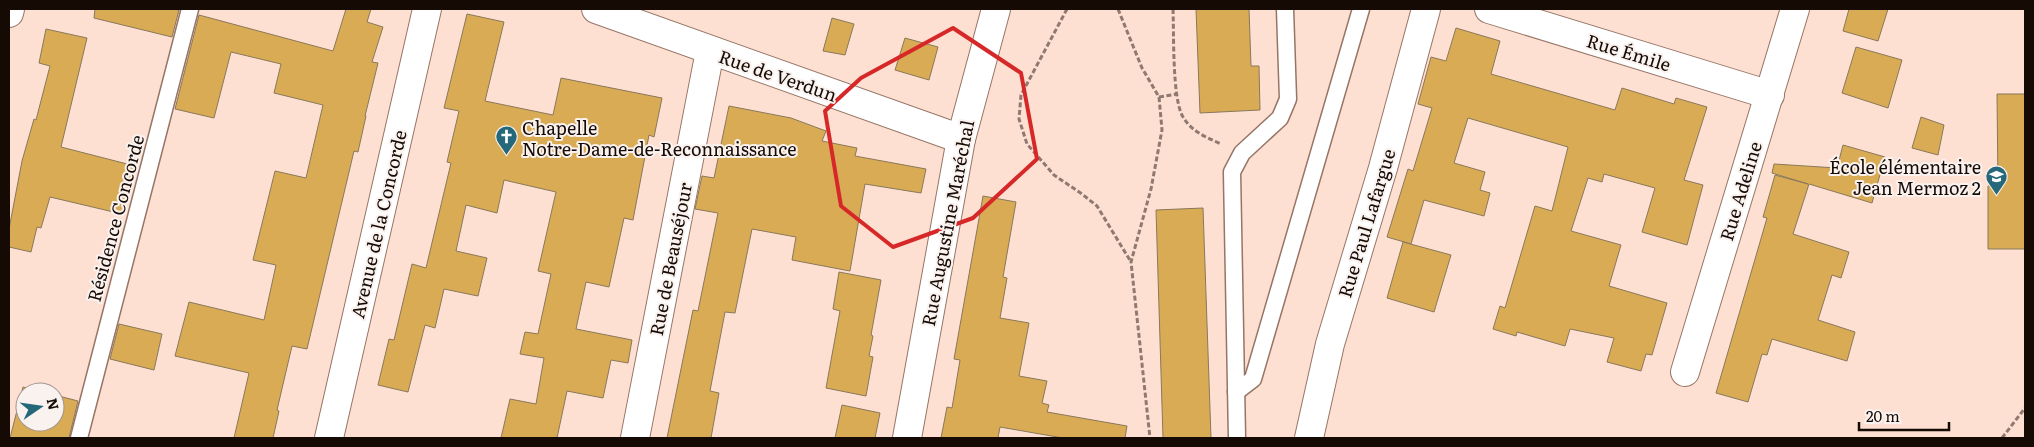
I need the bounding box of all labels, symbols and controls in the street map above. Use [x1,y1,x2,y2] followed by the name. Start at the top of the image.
[1584,26,1674,78] street label: Rue Émile
[715,42,841,108] street label: Rue de Verdun
[522,114,797,162] place label: Chapelle Notre-Dame-de-Reconnaissance
[914,118,980,328] street label: Rue Augustine Maréchal
[494,125,518,156] church icon: Chapelle Notre-Dame-de-Reconnaissance
[343,127,413,321] street label: Avenue de la Concorde
[80,131,150,305] street label: Résidence Concorde
[1712,138,1768,244] street label: Rue Adeline
[1331,145,1401,301] street label: Rue Paul Lafargue
[1829,153,1981,201] place label: École élémentaire Jean Mermoz 2
[1985,164,2009,195] school or university icon: École élémentaire Jean Mermoz 2
[642,180,698,338] street label: Rue de Beauséjour
[15,382,65,432] north arrow
[43,396,65,412] text: N
[1859,400,1949,432] scale bar
[1866,404,1900,427] text: 20 m

